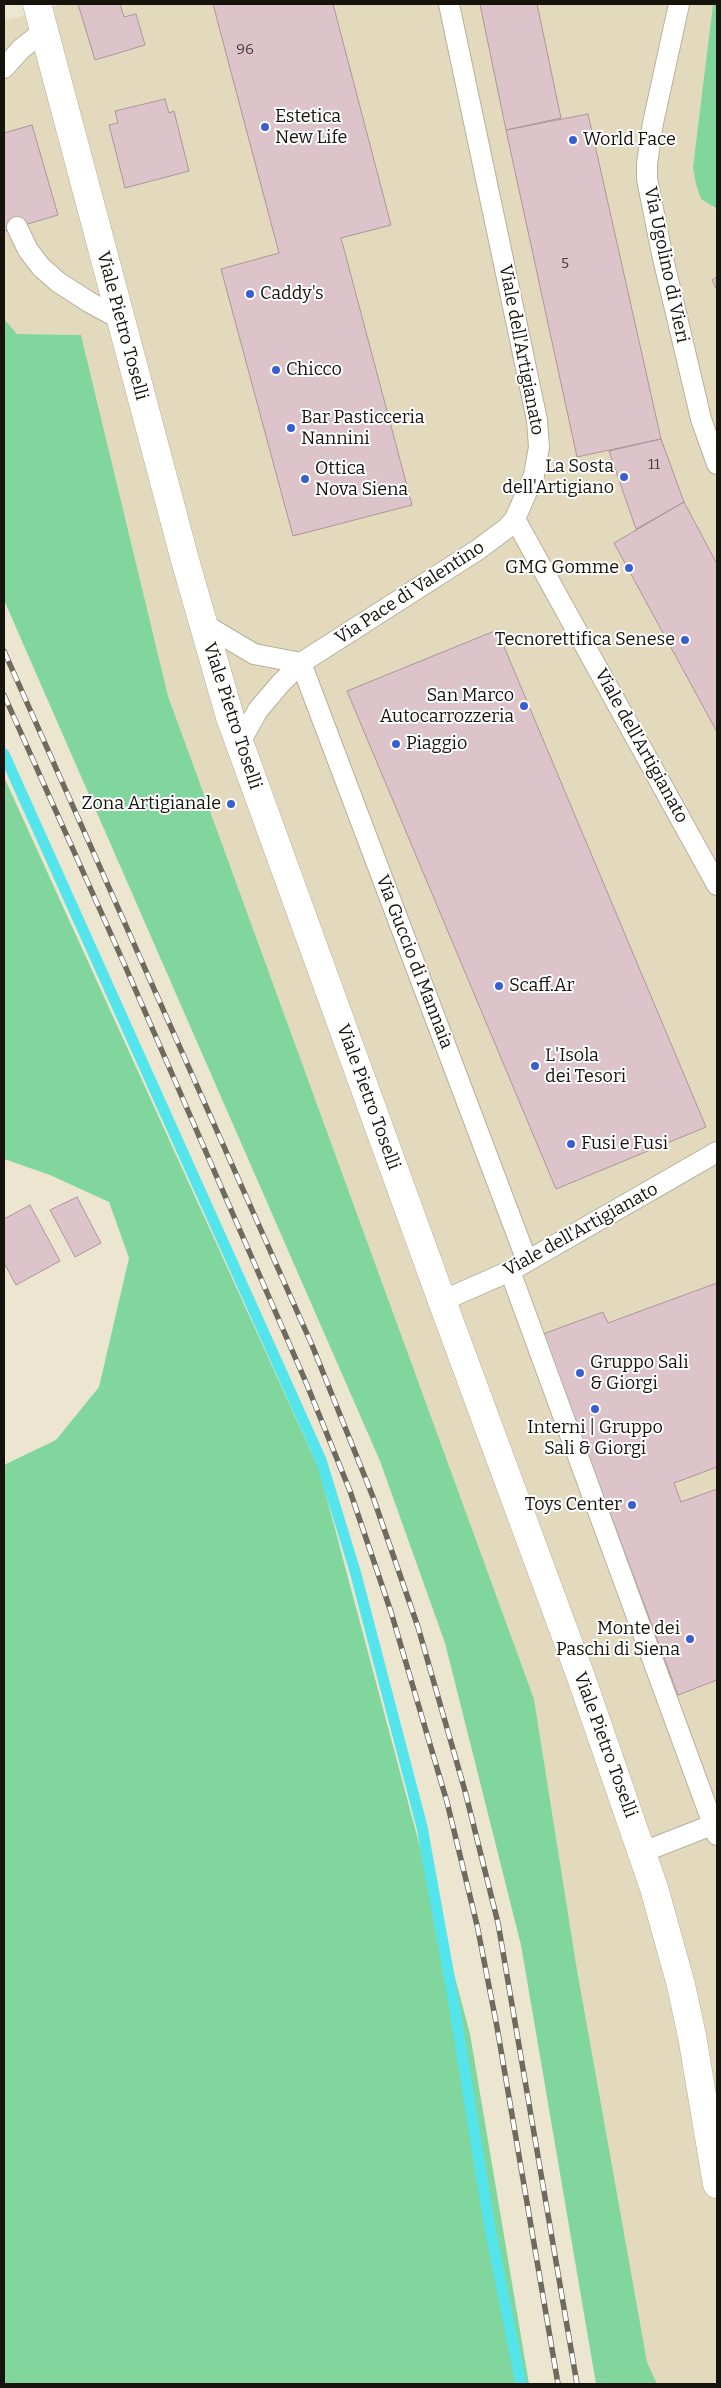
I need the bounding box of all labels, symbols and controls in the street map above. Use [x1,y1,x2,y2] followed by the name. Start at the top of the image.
[236,41,254,59] house number: 96
[275,106,347,148] place label: Estetica New Life
[259,121,271,133] marker: Estetica New Life
[583,129,676,151] place label: World Face
[567,134,579,146] marker: World Face
[639,185,693,345] street label: Via Ugolino di Vieri
[92,249,152,403] street label: Viale Pietro Toselli
[561,255,569,273] house number: 5
[494,263,548,437] street label: Viale dell'Artigianato
[260,283,324,305] place label: Caddy's
[244,288,256,300] marker: Caddy's
[286,359,342,381] place label: Chicco
[270,364,282,376] marker: Chicco
[301,407,425,449] place label: Bar Pasticceria Nannini
[285,422,297,434] marker: Bar Pasticceria Nannini
[502,456,614,498] place label: La Sosta dell'Artigiano
[648,456,660,474] house number: 11
[315,458,408,500] place label: Ottica Nova Siena
[618,471,630,483] marker: La Sosta dell'Artigiano
[299,473,311,485] marker: Ottica Nova Siena
[331,537,489,649] street label: Via Pace di Valentino
[505,557,619,579] place label: GMG Gomme
[623,562,635,574] marker: GMG Gomme
[495,629,675,651] place label: Tecnorettifica Senese
[679,634,691,646] marker: Tecnorettifica Senese
[198,640,266,792] street label: Viale Pietro Toselli
[590,665,692,827] street label: Viale dell'Artigianato
[380,685,514,728] place label: San Marco Autocarrozzeria
[518,700,530,712] marker: San Marco Autocarrozzeria
[406,733,467,755] place label: Piaggio
[390,738,402,750] marker: Piaggio
[82,793,221,815] place label: Zona Artigianale
[225,798,237,810] marker: Zona Artigianale
[371,872,457,1052] street label: Via Guccio di Mannaia
[509,975,574,997] place label: Scaff.Ar
[493,980,505,992] marker: Scaff.Ar
[332,1021,404,1173] street label: Viale Pietro Toselli
[545,1045,626,1088] place label: L'Isola dei Tesori
[529,1060,541,1072] marker: L'Isola dei Tesori
[581,1133,668,1155] place label: Fusi e Fusi
[565,1138,577,1150] marker: Fusi e Fusi
[500,1179,662,1281] street label: Viale dell'Artigianato
[590,1352,688,1395] place label: Gruppo Sali & Giorgi
[574,1367,586,1379] marker: Gruppo Sali & Giorgi
[589,1403,601,1415] marker: Interni | Gruppo Sali & Giorgi
[527,1417,663,1460] place label: Interni | Gruppo Sali & Giorgi
[525,1494,622,1516] place label: Toys Center
[626,1499,638,1511] marker: Toys Center
[556,1618,680,1660] place label: Monte dei Paschi di Siena
[684,1633,696,1645] marker: Monte dei Paschi di Siena
[569,1669,641,1821] street label: Viale Pietro Toselli

